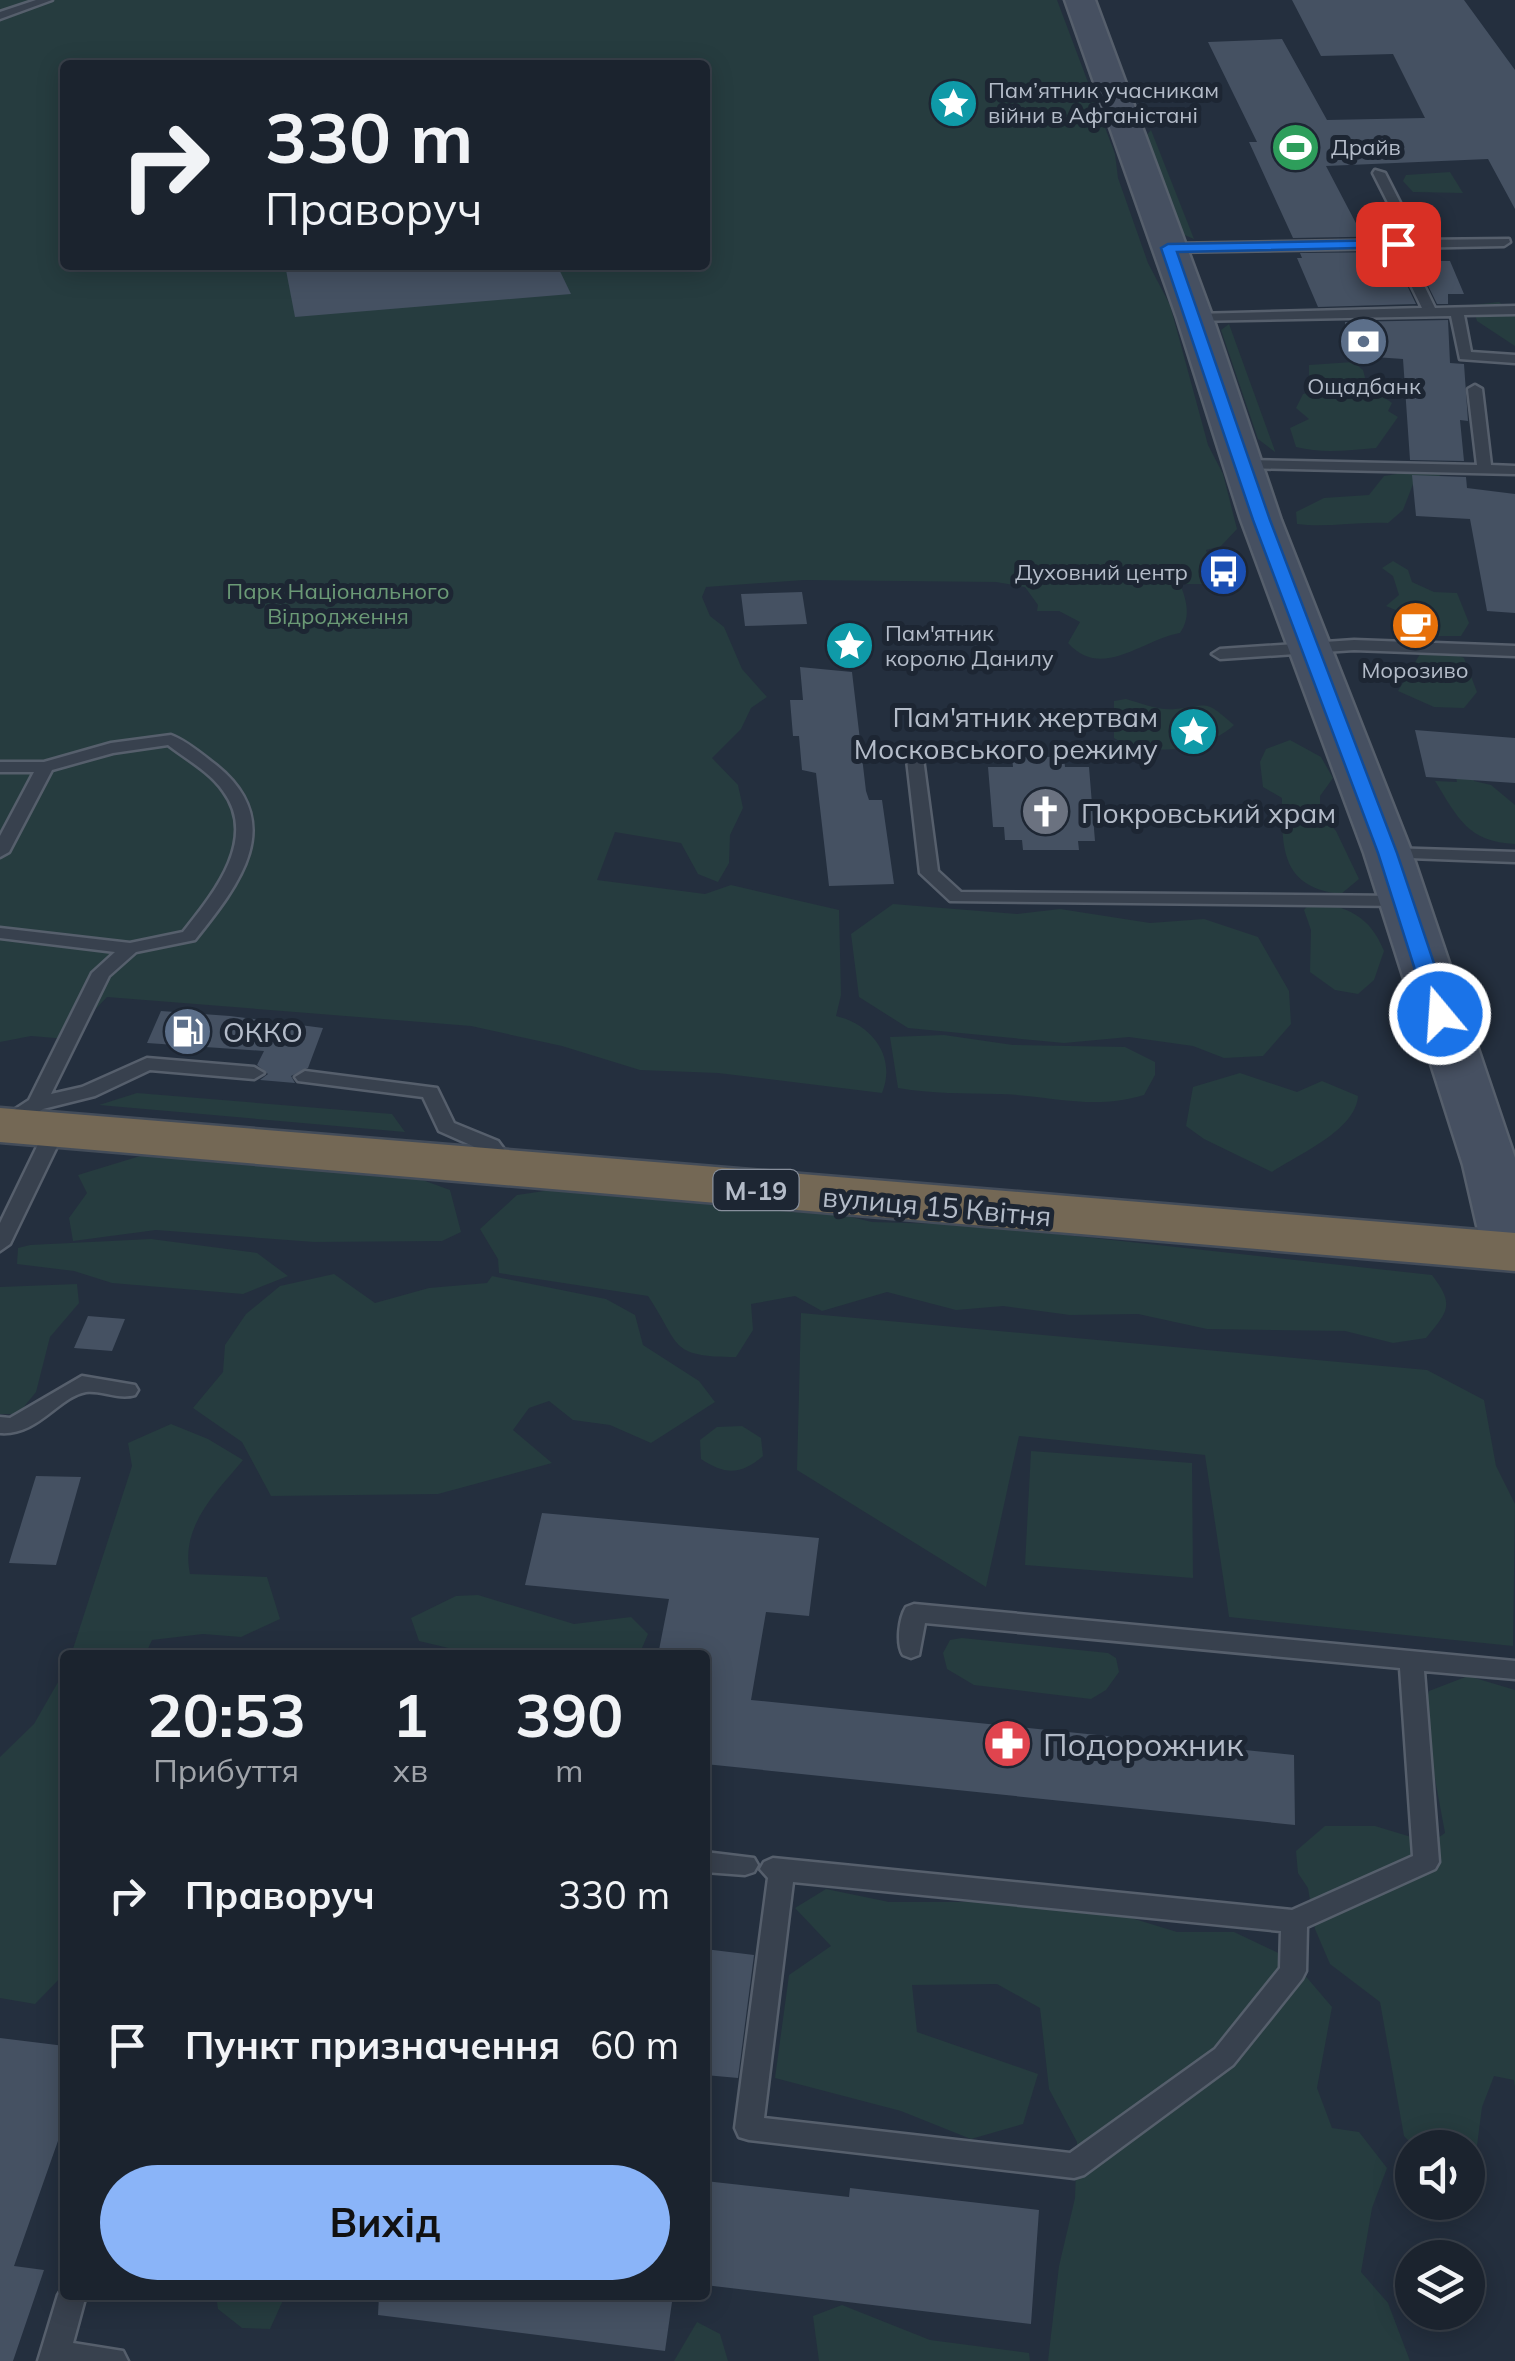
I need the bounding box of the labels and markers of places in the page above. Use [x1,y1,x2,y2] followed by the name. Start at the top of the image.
[988,76,1219,129] place label: Пам’ятник учасникам війни в Афганістані
[927,77,979,129] place icon: Пам’ятник учасникам війни в Афганістані
[1270,121,1322,173] sports icon: Драйв
[1331,133,1401,161] place label: Драйв
[1356,202,1441,287] pin
[1338,316,1390,368] bank icon: Ощадбанк
[1307,372,1421,400] place label: Ощадбанк
[1197,546,1249,598] bus stop icon: Духовний центр
[1015,558,1188,586] place label: Духовний центр
[1389,600,1441,652] cafe icon: Морозиво
[885,619,1054,672] place label: Пам'ятник королю Данилу
[824,620,876,672] place icon: Пам'ятник королю Данилу
[1361,656,1469,684] place label: Морозиво
[854,699,1158,766] place label: Пам'ятник жертвам Московського режиму
[1167,706,1219,758] place icon: Пам'ятник жертвам Московського режиму
[1020,786,1072,838] church icon: Покровський храм
[1081,795,1336,830] place label: Покровський храм
[162,1005,214,1057] fuel station icon: ОККО
[223,1014,303,1049] place label: ОККО
[982,1718,1034,1770] pharmacy icon: Подорожник
[1043,1724,1244,1764] place label: Подорожник

